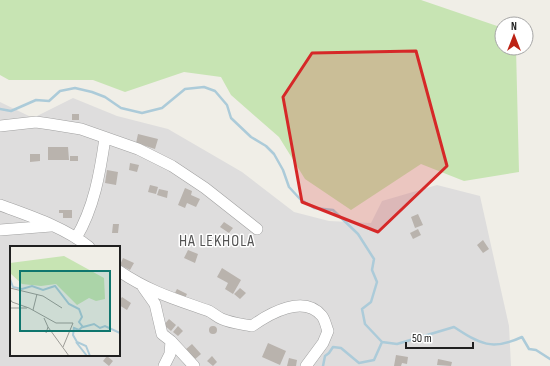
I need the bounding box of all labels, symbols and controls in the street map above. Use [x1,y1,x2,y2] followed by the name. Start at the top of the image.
[494,16,534,56] north arrow
[511,20,517,33] text: N
[179,232,255,251] district label: HA LEKHOLA
[10,246,120,356] inset map
[406,324,473,350] scale bar
[412,331,432,346] text: 50 m

